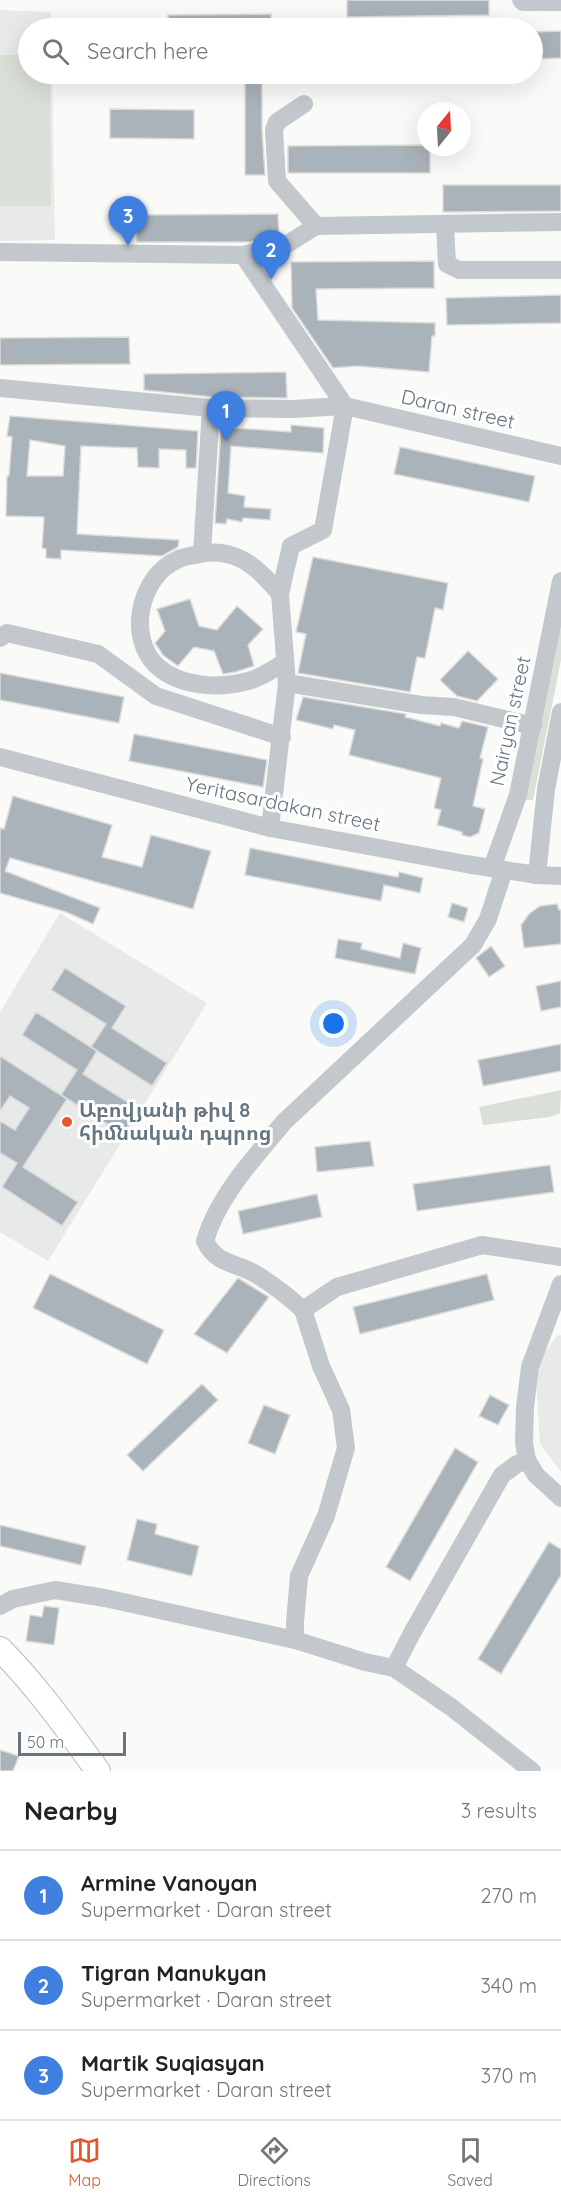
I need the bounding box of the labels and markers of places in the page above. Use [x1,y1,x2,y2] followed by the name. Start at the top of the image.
[108,196,148,246] pin: 3
[252,230,290,280] pin: 2
[206,392,246,441] pin: 1
[79,1097,271,1145] place label: Աբովյանի թիվ 8 հիմնական դպրոց
[60,1115,74,1129] marker: Աբովյանի թիվ 8 հիմնական դպրոց

